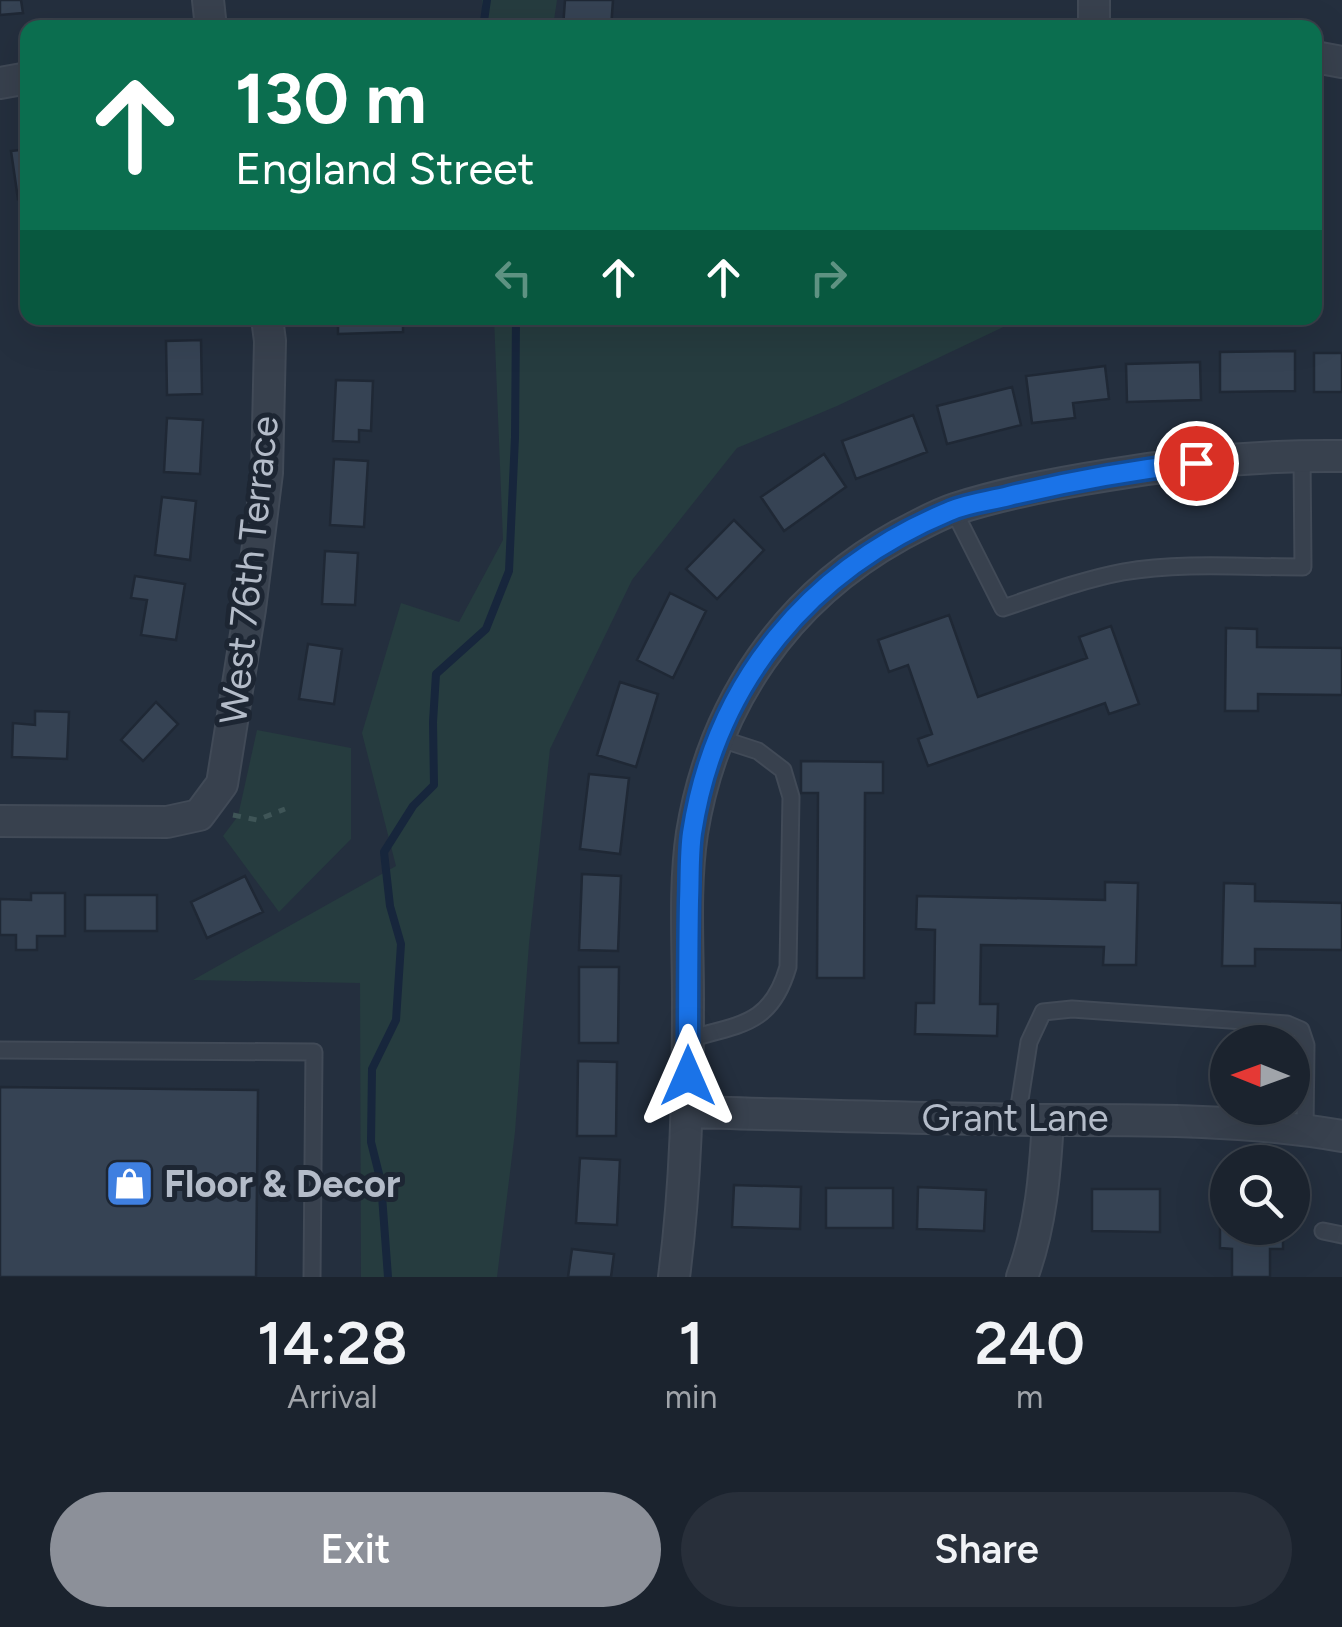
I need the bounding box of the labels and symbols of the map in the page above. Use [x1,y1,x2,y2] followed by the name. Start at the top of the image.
[210,414,288,726] street label: West 76th Terrace
[1154,421,1239,506] pin
[636,1024,740,1128] position arrow
[1210,1025,1310,1125] north arrow
[921,1095,1109,1141] street label: Grant Lane
[103,1158,155,1210] shop icon: Floor & Decor
[164,1161,401,1207] place label: Floor & Decor

